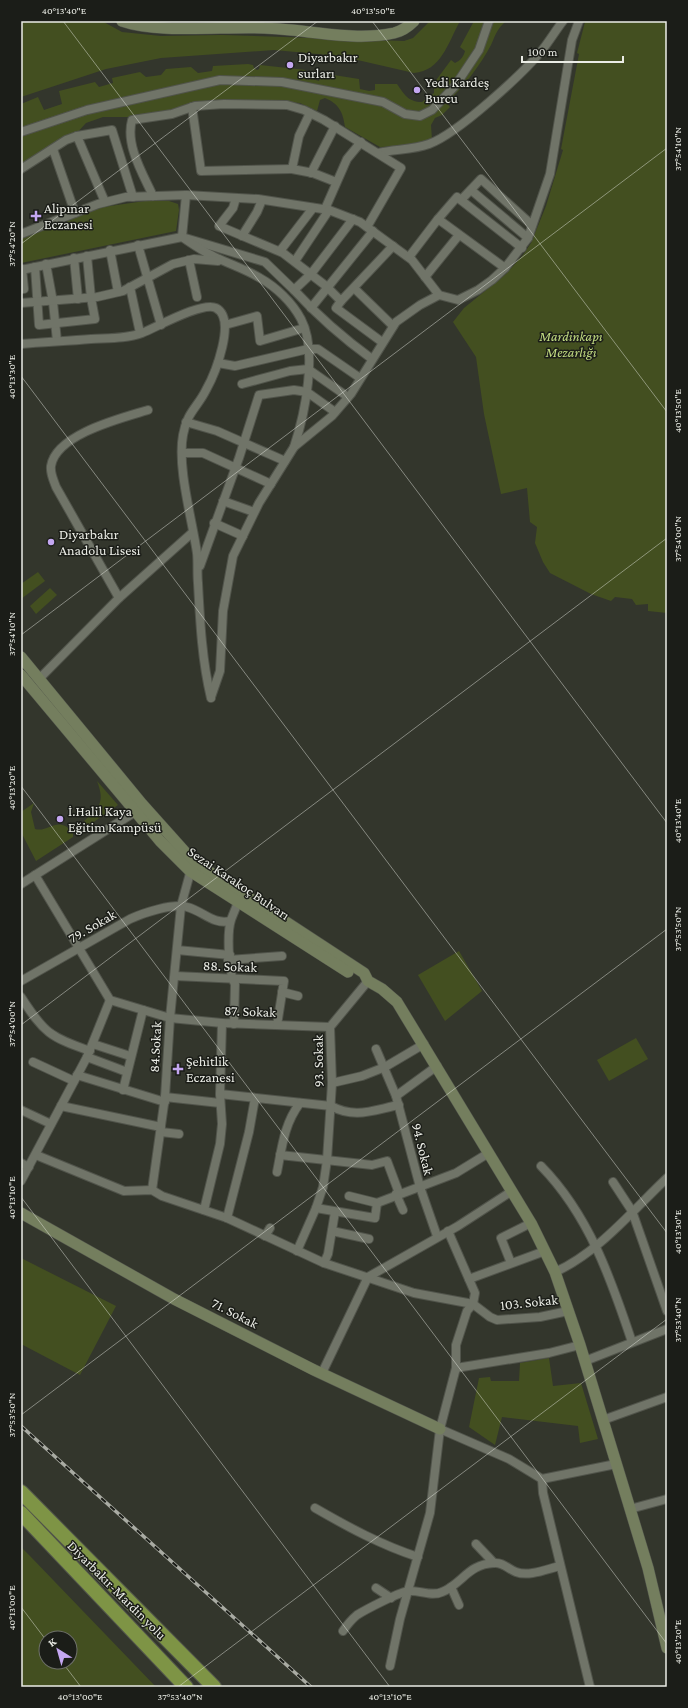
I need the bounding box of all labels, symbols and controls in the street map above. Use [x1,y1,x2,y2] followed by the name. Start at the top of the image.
[42,5,87,16] text: 40°13'40"E
[351,5,396,16] text: 40°13'50"E
[522,38,623,64] scale bar
[528,45,558,59] text: 100 m
[298,49,358,81] place label: Diyarbakır surları
[285,60,295,70] marker: Diyarbakır surları
[425,74,489,106] place label: Yedi Kardeş Burcu
[412,85,422,95] marker: Yedi Kardeş Burcu
[672,127,683,171] text: 37°54'10"N
[44,200,93,232] place label: Alipınar Eczanesi
[31,211,41,221] marker: Alipınar Eczanesi
[6,221,17,267] text: 37°54'20"N
[538,328,603,360] park label: Mardinkapı Mezarlığı
[6,354,17,399] text: 40°13'30"E
[672,388,683,433] text: 40°13'50"E
[672,516,683,562] text: 37°54'00"N
[59,526,141,558] place label: Diyarbakır Anadolu Lisesi
[46,537,56,547] marker: Diyarbakır Anadolu Lisesi
[6,612,17,656] text: 37°54'10"N
[6,765,17,810] text: 40°13'20"E
[672,798,683,843] text: 40°13'40"E
[68,803,162,835] place label: İ.Halil Kaya Eğitim Kampüsü
[55,814,65,824] marker: İ.Halil Kaya Eğitim Kampüsü
[185,843,293,923] street label: Sezai Karakoç Bulvarı
[65,906,119,946] street label: 79. Sokak
[672,906,683,951] text: 37°53'50"N
[203,957,258,975] street label: 88. Sokak
[6,1001,17,1047] text: 37°54'00"N
[224,1002,277,1020] street label: 87. Sokak
[146,1021,164,1073] street label: 84.Sokak
[310,1034,326,1087] street label: 93. Sokak
[186,1053,235,1085] place label: Şehitlik Eczanesi
[173,1064,183,1074] marker: Şehitlik Eczanesi
[409,1121,437,1177] street label: 94. Sokak
[6,1176,17,1220] text: 40°13'10"E
[672,1209,683,1254] text: 40°13'30"E
[499,1291,559,1313] street label: 103. Sokak
[209,1294,261,1332] street label: 71. Sokak
[672,1297,683,1342] text: 37°53'40"N
[6,1392,17,1437] text: 37°53'50"N
[64,1537,170,1643] street label: Diyarbakır-Mardin yolu
[6,1585,17,1631] text: 40°13'00"E
[672,1619,683,1664] text: 40°13'20"E
[38,1630,78,1670] north arrow
[46,1635,59,1649] text: K
[57,1691,103,1702] text: 40°13'00"E
[158,1691,203,1702] text: 37°53'40"N
[368,1691,412,1702] text: 40°13'10"E

